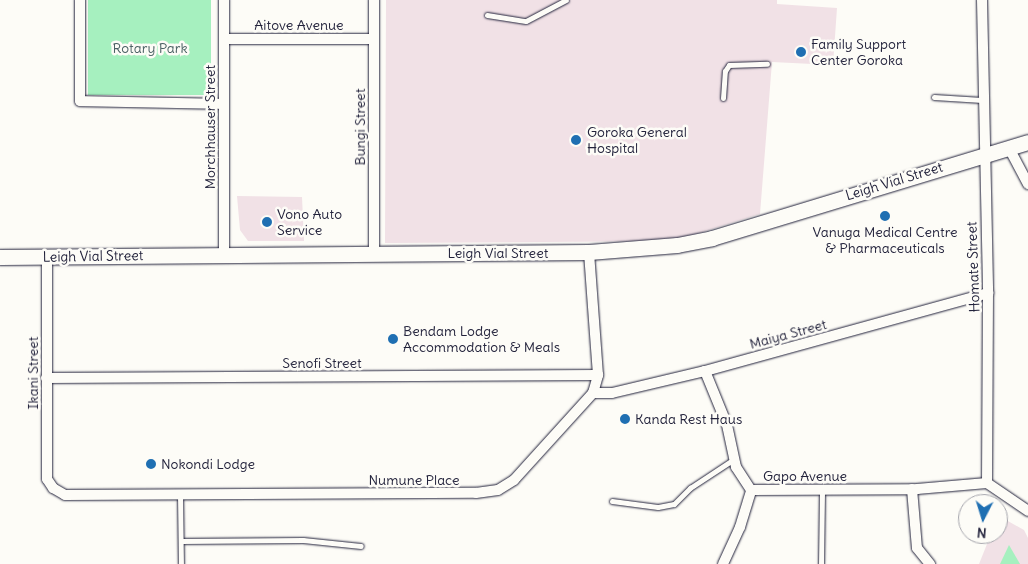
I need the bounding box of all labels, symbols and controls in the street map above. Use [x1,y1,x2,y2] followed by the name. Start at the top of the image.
[254,17,344,33] street label: Aitove Avenue
[811,36,906,68] place label: Family Support Center Goroka
[112,40,188,56] park label: Rotary Park
[795,46,807,58] marker: Family Support Center Goroka
[202,65,218,189] street label: Morchhauser Street
[352,88,368,166] street label: Bungi Street
[587,124,687,156] place label: Goroka General Hospital
[569,133,583,147] marker: Goroka General Hospital
[843,158,945,204] street label: Leigh Vial Street
[277,206,342,238] place label: Vono Auto Service
[879,210,891,222] marker: Vanuga Medical Centre & Pharmaceuticals
[261,216,273,228] marker: Vono Auto Service
[963,221,983,313] street label: Homate Street
[812,224,958,256] place label: Vanuga Medical Centre & Pharmaceuticals
[448,245,548,261] street label: Leigh Vial Street
[42,247,144,265] street label: Leigh Vial Street
[748,316,828,352] street label: Maiya Street
[403,323,560,356] place label: Bendam Lodge Accommodation & Meals
[387,333,399,345] marker: Bendam Lodge Accommodation & Meals
[25,336,41,410] street label: Ikani Street
[282,355,362,371] street label: Senofi Street
[635,411,742,427] place label: Kanda Rest Haus
[619,413,631,425] marker: Kanda Rest Haus
[161,456,255,472] place label: Nokondi Lodge
[145,458,157,470] marker: Nokondi Lodge
[763,468,847,484] street label: Gapo Avenue
[368,472,460,488] street label: Numune Place
[958,494,1008,544] north arrow
[976,524,987,542] text: N

